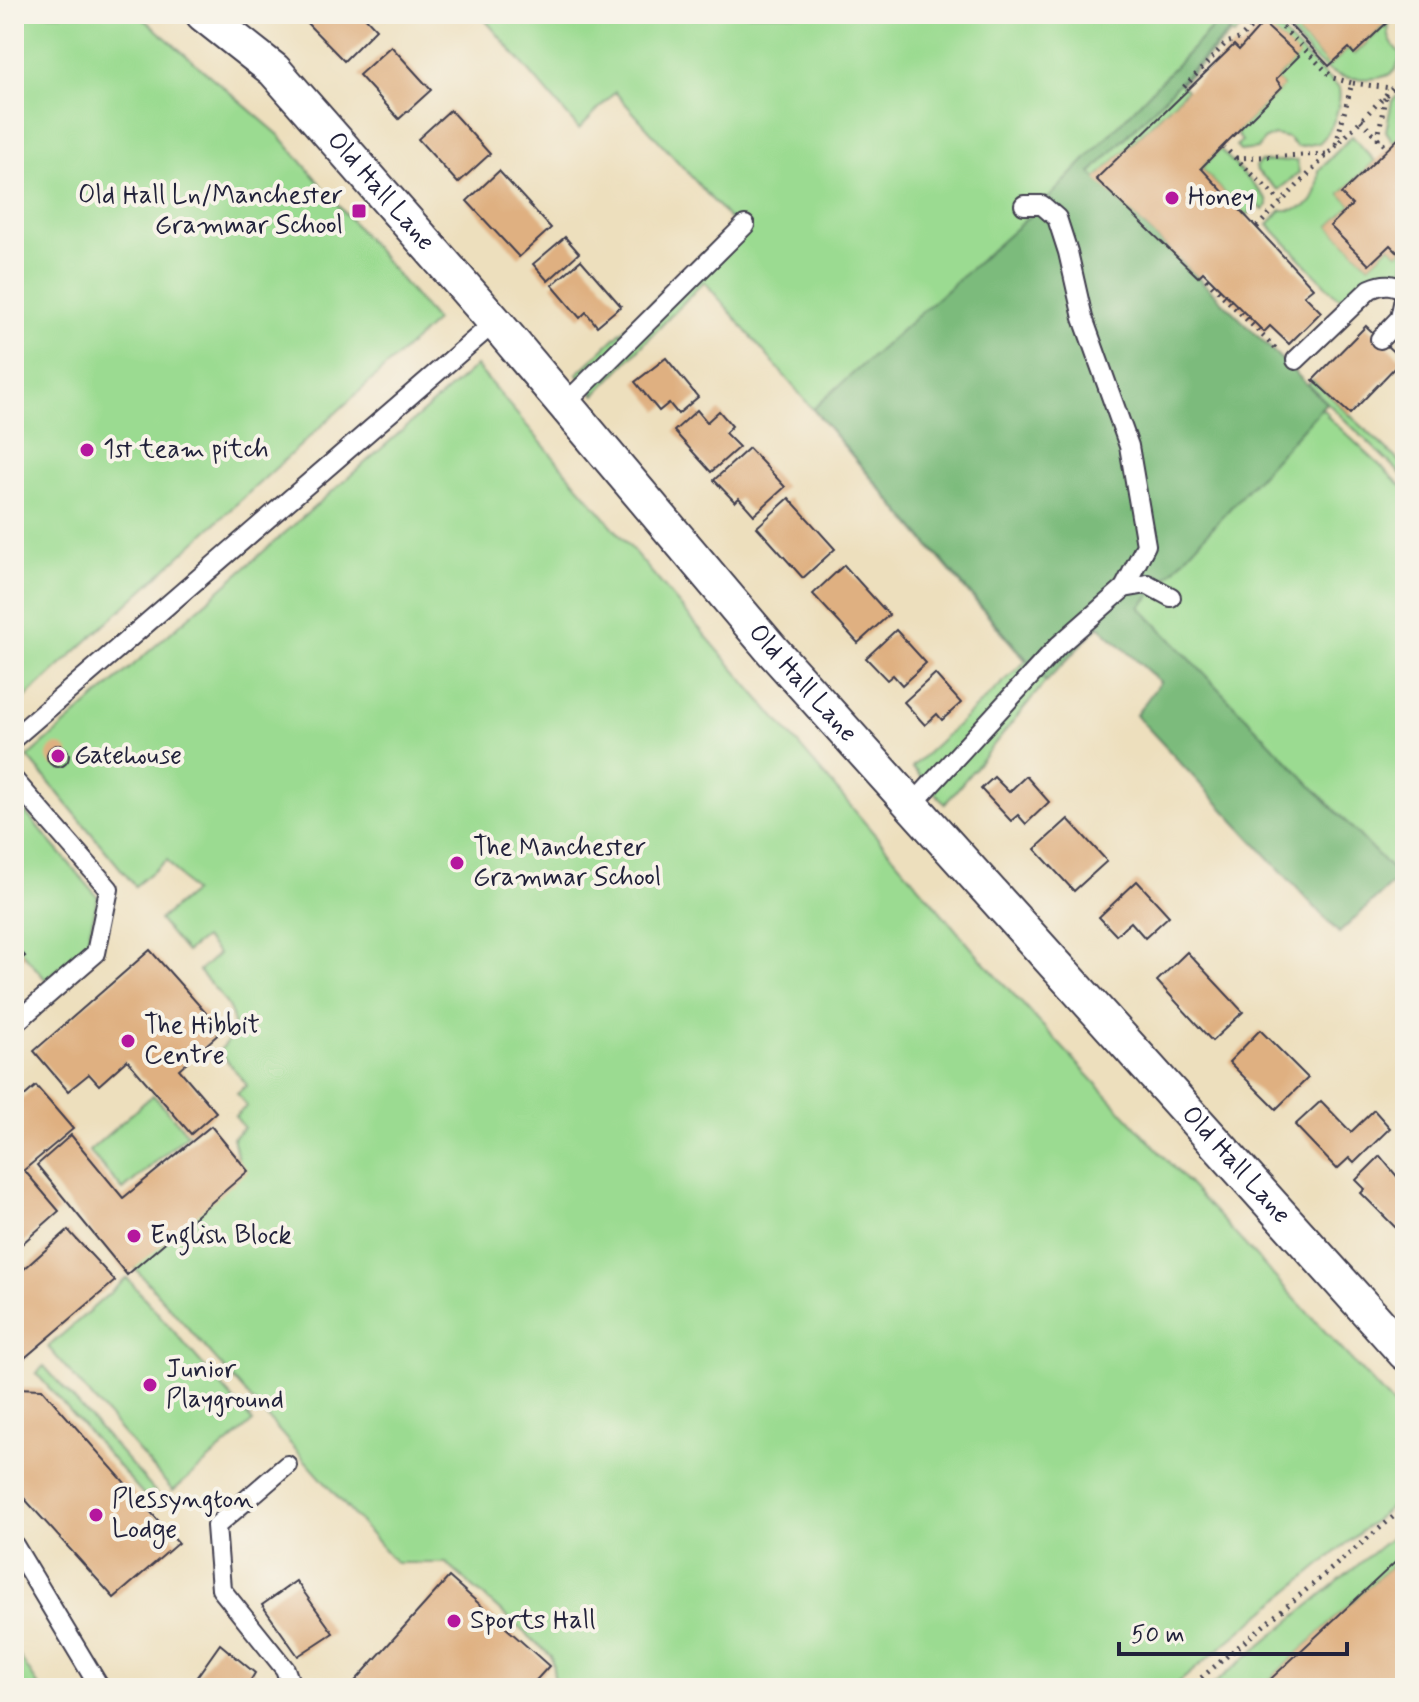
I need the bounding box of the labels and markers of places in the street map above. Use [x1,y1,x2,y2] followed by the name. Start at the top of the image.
[78,179,343,243] place label: Old Hall Ln/Manchester Grammar School
[1188,181,1254,215] place label: Honey
[1163,189,1181,207] marker: Honey
[350,202,368,220] marker: Old Hall Ln/Manchester Grammar School
[103,433,269,467] place label: 1st team pitch
[78,441,96,459] marker: 1st team pitch
[74,739,182,773] place label: Gatehouse
[49,747,67,765] marker: Gatehouse
[473,831,661,895] place label: The Manchester Grammar School
[448,854,466,872] marker: The Manchester Grammar School
[144,1009,260,1073] place label: The Hibbit Centre
[119,1032,137,1050] marker: The Hibbit Centre
[150,1219,292,1256] place label: English Block
[125,1227,143,1245] marker: English Block
[166,1353,284,1417] place label: Junior Playground
[141,1376,159,1394] marker: Junior Playground
[112,1483,254,1549] place label: Plessyngton Lodge
[87,1506,105,1524] marker: Plessyngton Lodge
[470,1604,596,1638] place label: Sports Hall
[445,1612,463,1630] marker: Sports Hall

